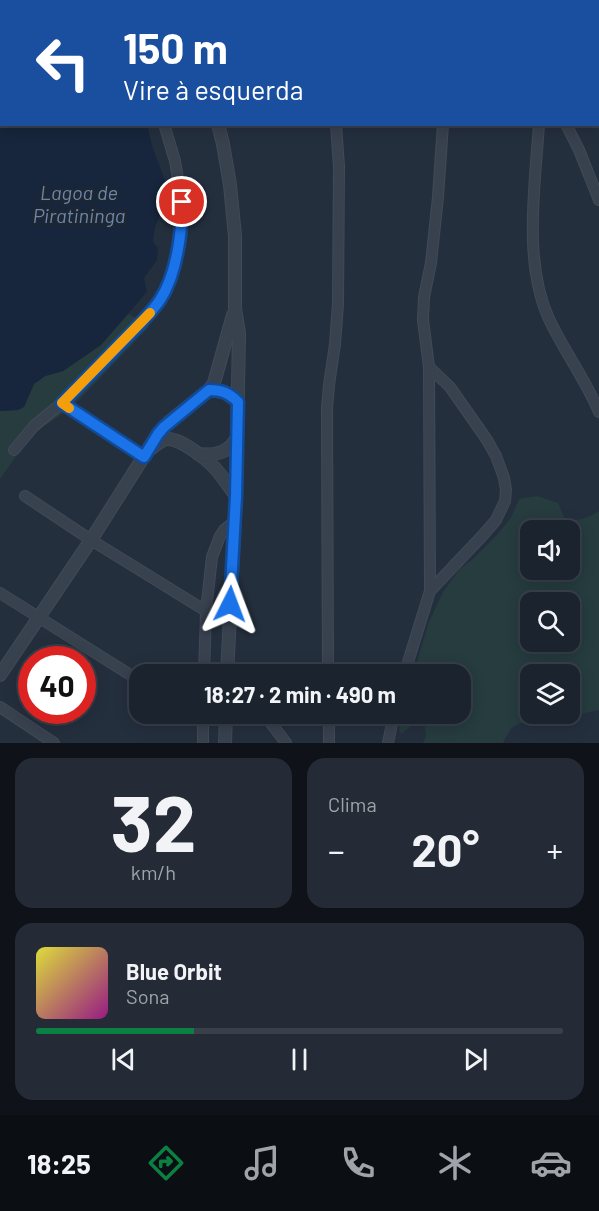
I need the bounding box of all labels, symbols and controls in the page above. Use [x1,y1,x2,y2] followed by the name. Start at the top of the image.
[123,22,228,72] text: 150 m
[24,24,102,102] icon: left
[123,73,304,105] text: Vire à esquerda
[156,176,207,227] pin
[33,180,125,227] water label: Lagoa de Piratininga
[165,185,198,218] icon: arrive
[520,520,580,724] map controls
[520,520,580,580] button: sound
[198,572,262,636] position arrow
[520,592,580,652] button: search
[18,646,96,724] speed limit sign: 40
[520,664,580,724] button: layers
[204,681,396,707] text: 18:27 · 2 min · 490 m
[111,774,196,868] text: 32
[328,792,377,816] text: Clima
[412,822,479,876] text: 20°
[328,830,345,870] text: −
[547,830,563,870] text: +
[131,860,176,884] text: km/h
[126,958,222,984] text: Blue Orbit
[126,984,170,1008] text: Sona
[107,1043,140,1076] icon: previous
[283,1043,316,1076] icon: pause
[459,1043,492,1076] icon: next
[145,1142,187,1184] icon: directions
[241,1142,283,1184] icon: music
[337,1142,379,1184] icon: phone
[434,1142,476,1184] icon: climate
[530,1142,572,1184] icon: car
[27,1147,91,1179] text: 18:25

